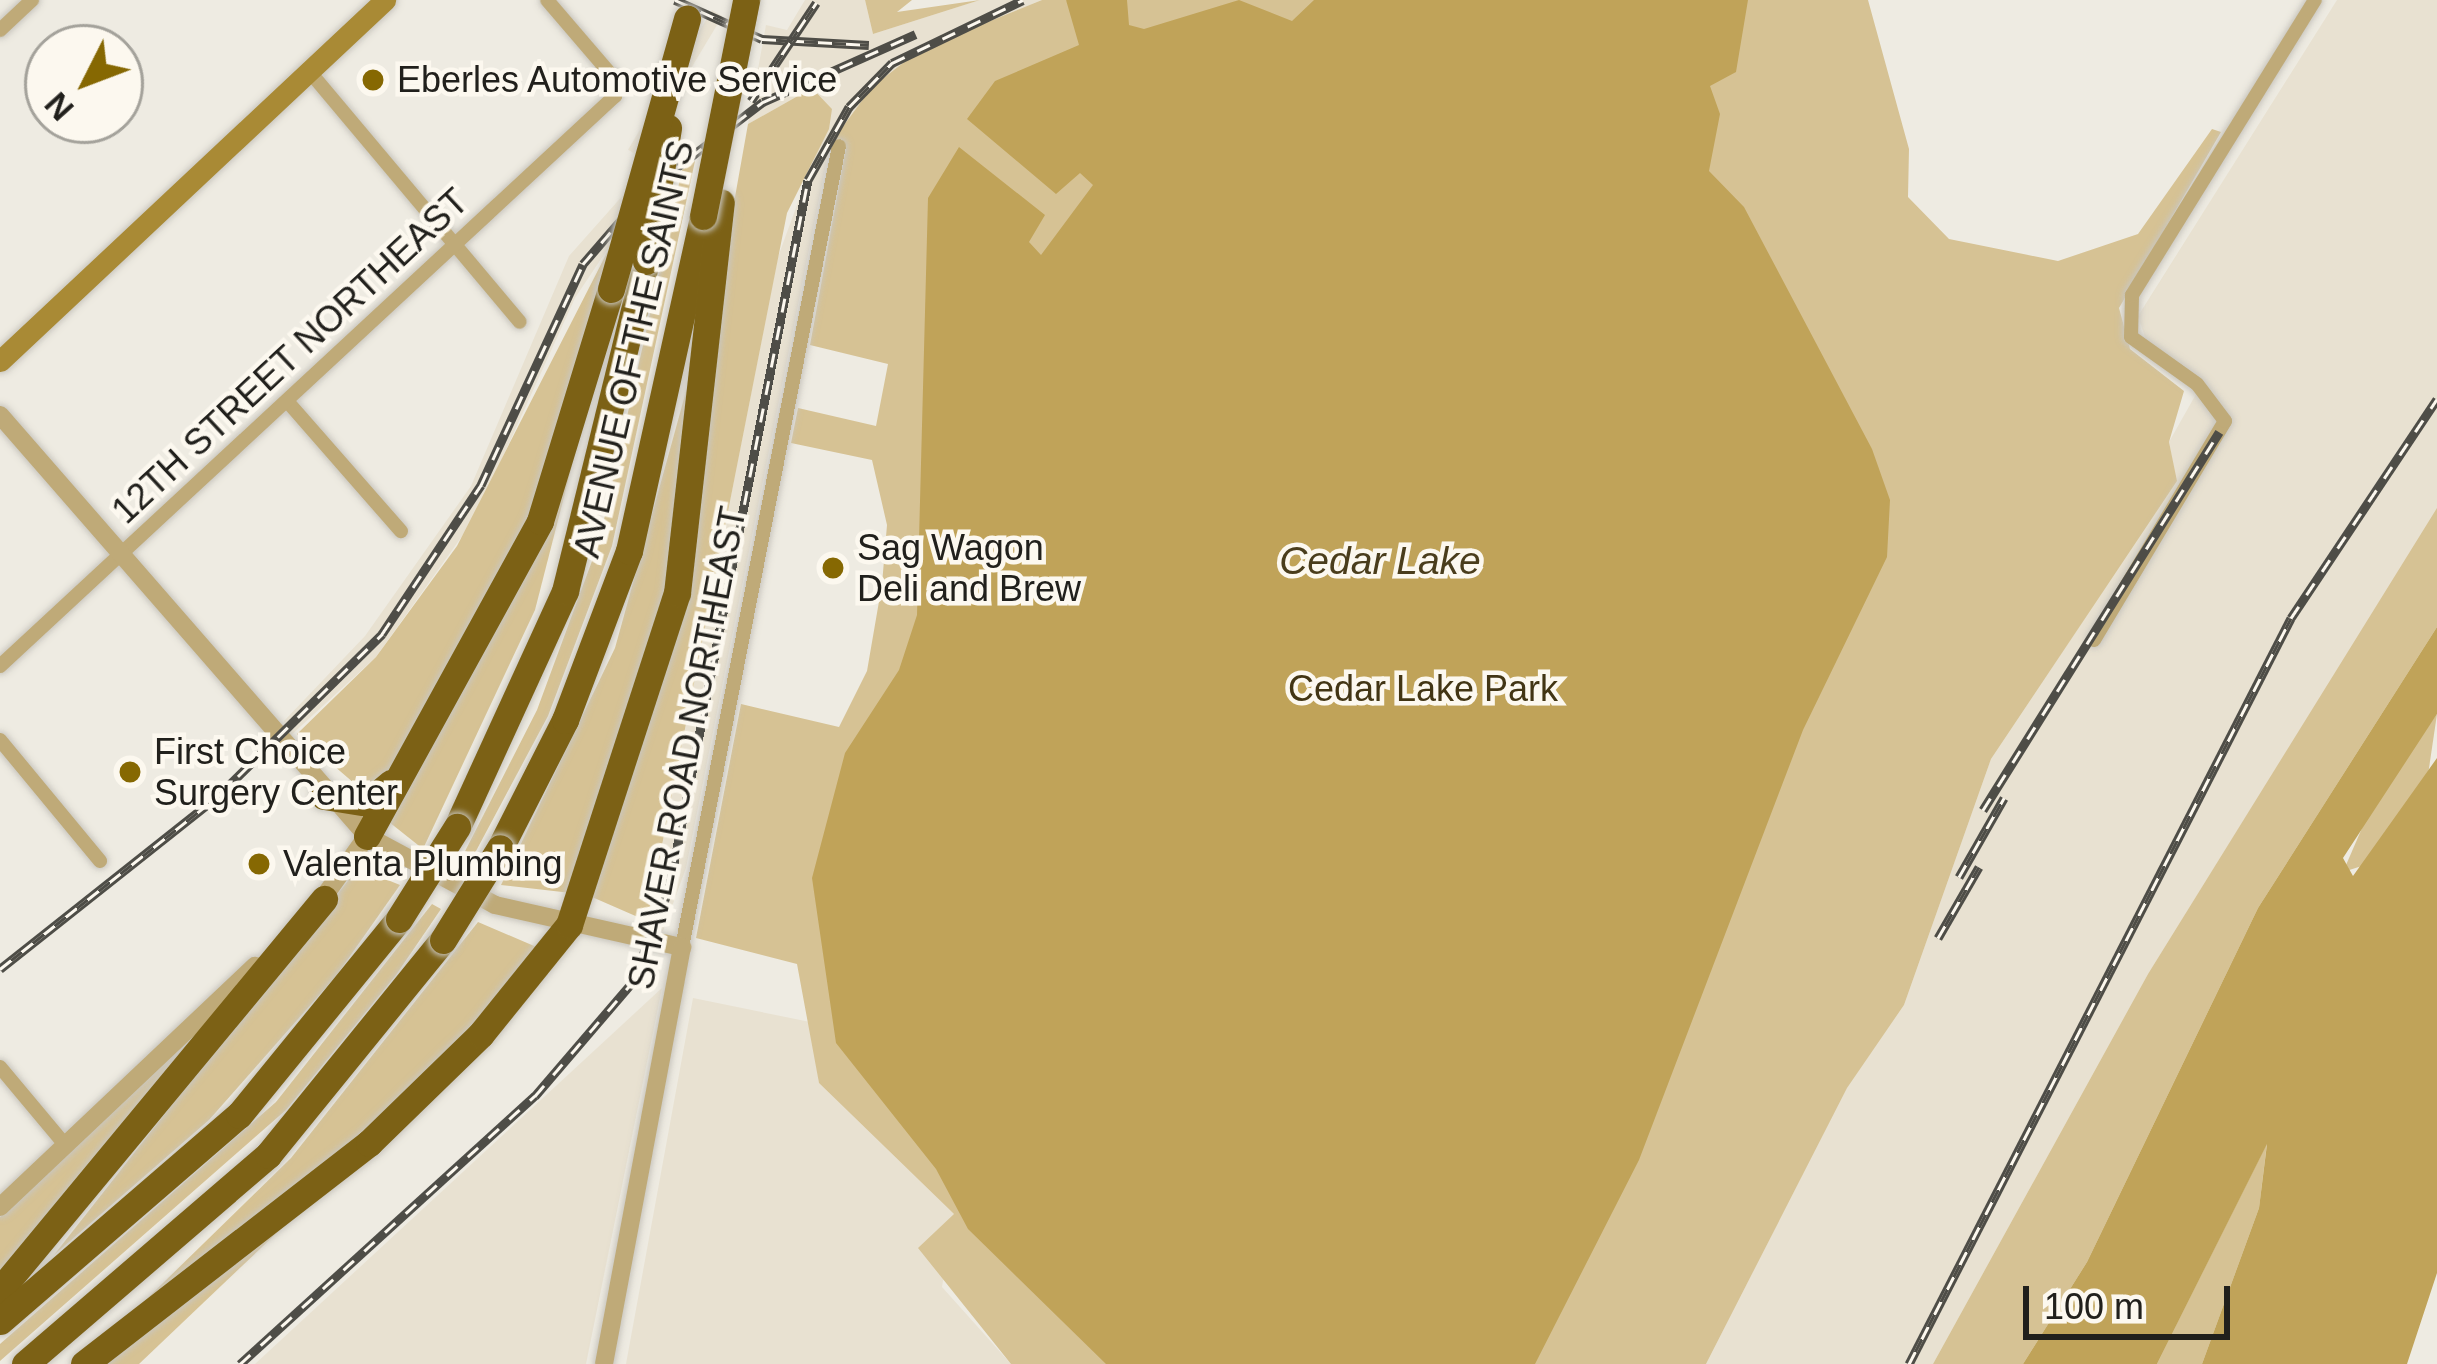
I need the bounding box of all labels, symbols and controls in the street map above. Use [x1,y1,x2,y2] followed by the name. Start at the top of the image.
[24,24,144,144] north arrow
[397,58,839,102] place label: Eberles Automotive Service
[360,67,386,93] marker: Eberles Automotive Service
[37,85,81,128] text: N
[565,136,703,562] street label: AVENUE OF THE SAINTS
[103,179,477,533] street label: 12TH STREET NORTHEAST
[619,503,755,993] street label: SHAVER ROAD NORTHEAST
[857,525,1081,610] place label: Sag Wagon Deli and Brew
[1279,538,1481,584] water label: Cedar Lake
[820,555,846,581] marker: Sag Wagon Deli and Brew
[1288,667,1558,711] park label: Cedar Lake Park
[154,729,398,814] place label: First Choice Surgery Center
[117,759,143,785] marker: First Choice Surgery Center
[283,842,563,886] place label: Valenta Plumbing
[246,851,272,877] marker: Valenta Plumbing
[2029,1262,2236,1336] scale bar
[2044,1286,2144,1327] text: 100 m

